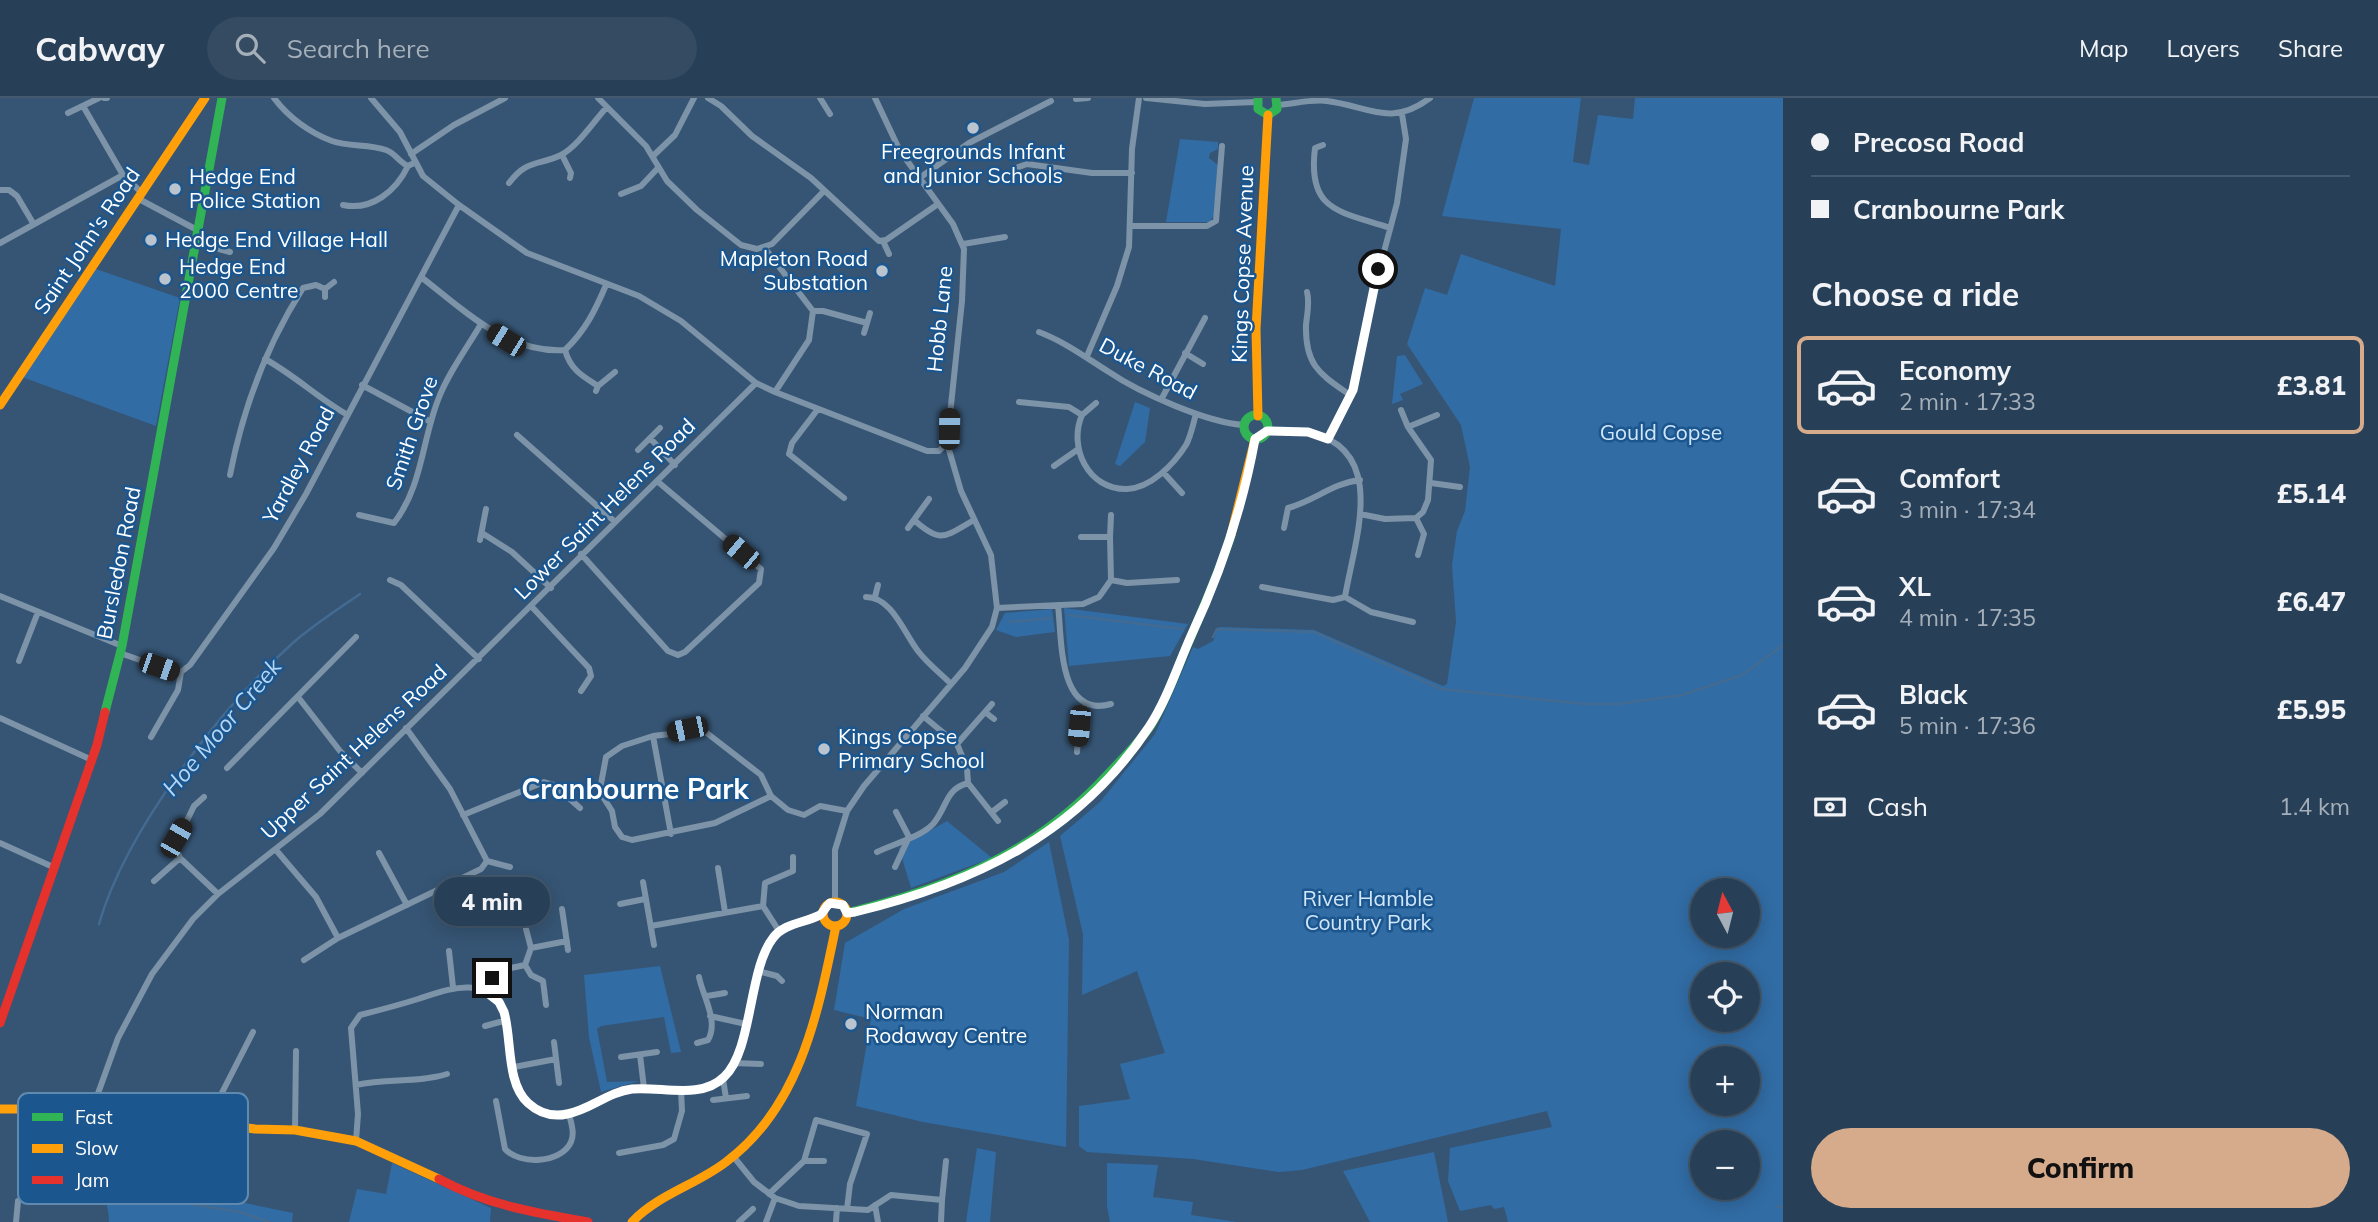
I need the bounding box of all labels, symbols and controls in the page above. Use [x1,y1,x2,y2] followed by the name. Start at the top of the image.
[207,17,697,80] search box
[35,28,165,69] text: Cabway
[231,29,269,67] icon: search
[287,32,430,65] text: Search here
[2079,33,2128,63] text: Map
[2166,33,2240,63] text: Layers
[2278,33,2343,63] text: Share
[965,120,981,136] marker: Freegrounds Infant and Junior Schools
[1853,126,2024,159] text: Precosa Road
[881,138,1065,188] place label: Freegrounds Infant and Junior Schools
[27,162,145,319] street label: Saint John's Road
[189,163,321,213] place label: Hedge End Police Station
[1226,165,1258,363] street label: Kings Copse Avenue
[167,181,183,197] marker: Hedge End Police Station
[1853,193,2064,226] text: Cranbourne Park
[165,226,388,252] place label: Hedge End Village Hall
[143,232,159,248] marker: Hedge End Village Hall
[720,245,868,295] place label: Mapleton Road Substation
[179,253,299,303] place label: Hedge End 2000 Centre
[1362,253,1394,285] route start
[874,263,890,279] marker: Mapleton Road Substation
[921,265,958,373] street label: Hobb Lane
[157,271,173,287] marker: Hedge End 2000 Centre
[1811,274,2019,314] text: Choose a ride
[483,320,530,360] car
[1095,332,1202,405] street label: Duke Road
[1815,354,1878,417] icon: car
[1899,354,2011,387] text: Economy
[2277,369,2346,402] text: £3.81
[379,372,443,493] street label: Smith Grove
[1899,387,2036,416] text: 2 min · 17:33
[256,402,340,528] street label: Yardley Road
[939,408,960,450] car
[508,412,700,604] street label: Lower Saint Helens Road
[1600,419,1722,445] park label: Gould Copse
[1815,462,1878,525] icon: car
[1899,462,2000,495] text: Comfort
[2277,477,2346,510] text: £5.14
[91,484,146,641] street label: Bursledon Road
[1899,495,2036,524] text: 3 min · 17:34
[719,530,764,574] car
[1815,570,1878,633] icon: car
[1899,570,1931,603] text: XL
[2277,585,2346,618] text: £6.47
[1899,603,2036,632] text: 4 min · 17:35
[136,650,183,684] car
[156,651,288,801] water label: Hoe Moor Creek
[255,658,452,844] street label: Upper Saint Helens Road
[1815,678,1878,741] icon: car
[1899,678,1967,711] text: Black
[2277,693,2346,726] text: £5.95
[1067,704,1092,748] car
[1899,711,2036,740] text: 5 min · 17:36
[665,714,710,744] car
[838,723,985,773] place label: Kings Copse Primary School
[816,741,832,757] marker: Kings Copse Primary School
[521,771,749,806] district label: Cranbourne Park
[1811,788,1849,826] icon: cash
[1867,790,1928,823] text: Cash
[2279,792,2350,821] text: 1.4 km
[157,815,196,861] car
[434,876,550,926] callout: 4 min
[1690,878,1760,948] north arrow
[1690,878,1760,1200] map controls
[1302,885,1434,935] park label: River Hamble Country Park
[461,887,523,916] text: 4 min
[476,962,508,994] route end
[1690,962,1760,1032] button: locate
[865,998,1027,1048] place label: Norman Rodaway Centre
[843,1016,859,1032] marker: Norman Rodaway Centre
[1690,1046,1760,1116] button: +
[18,1093,248,1204] legend
[75,1105,113,1129] text: Fast
[1811,1128,2350,1208] button: Confirm
[1690,1130,1760,1200] button: −
[75,1136,119,1160] text: Slow
[75,1168,109,1192] text: Jam

